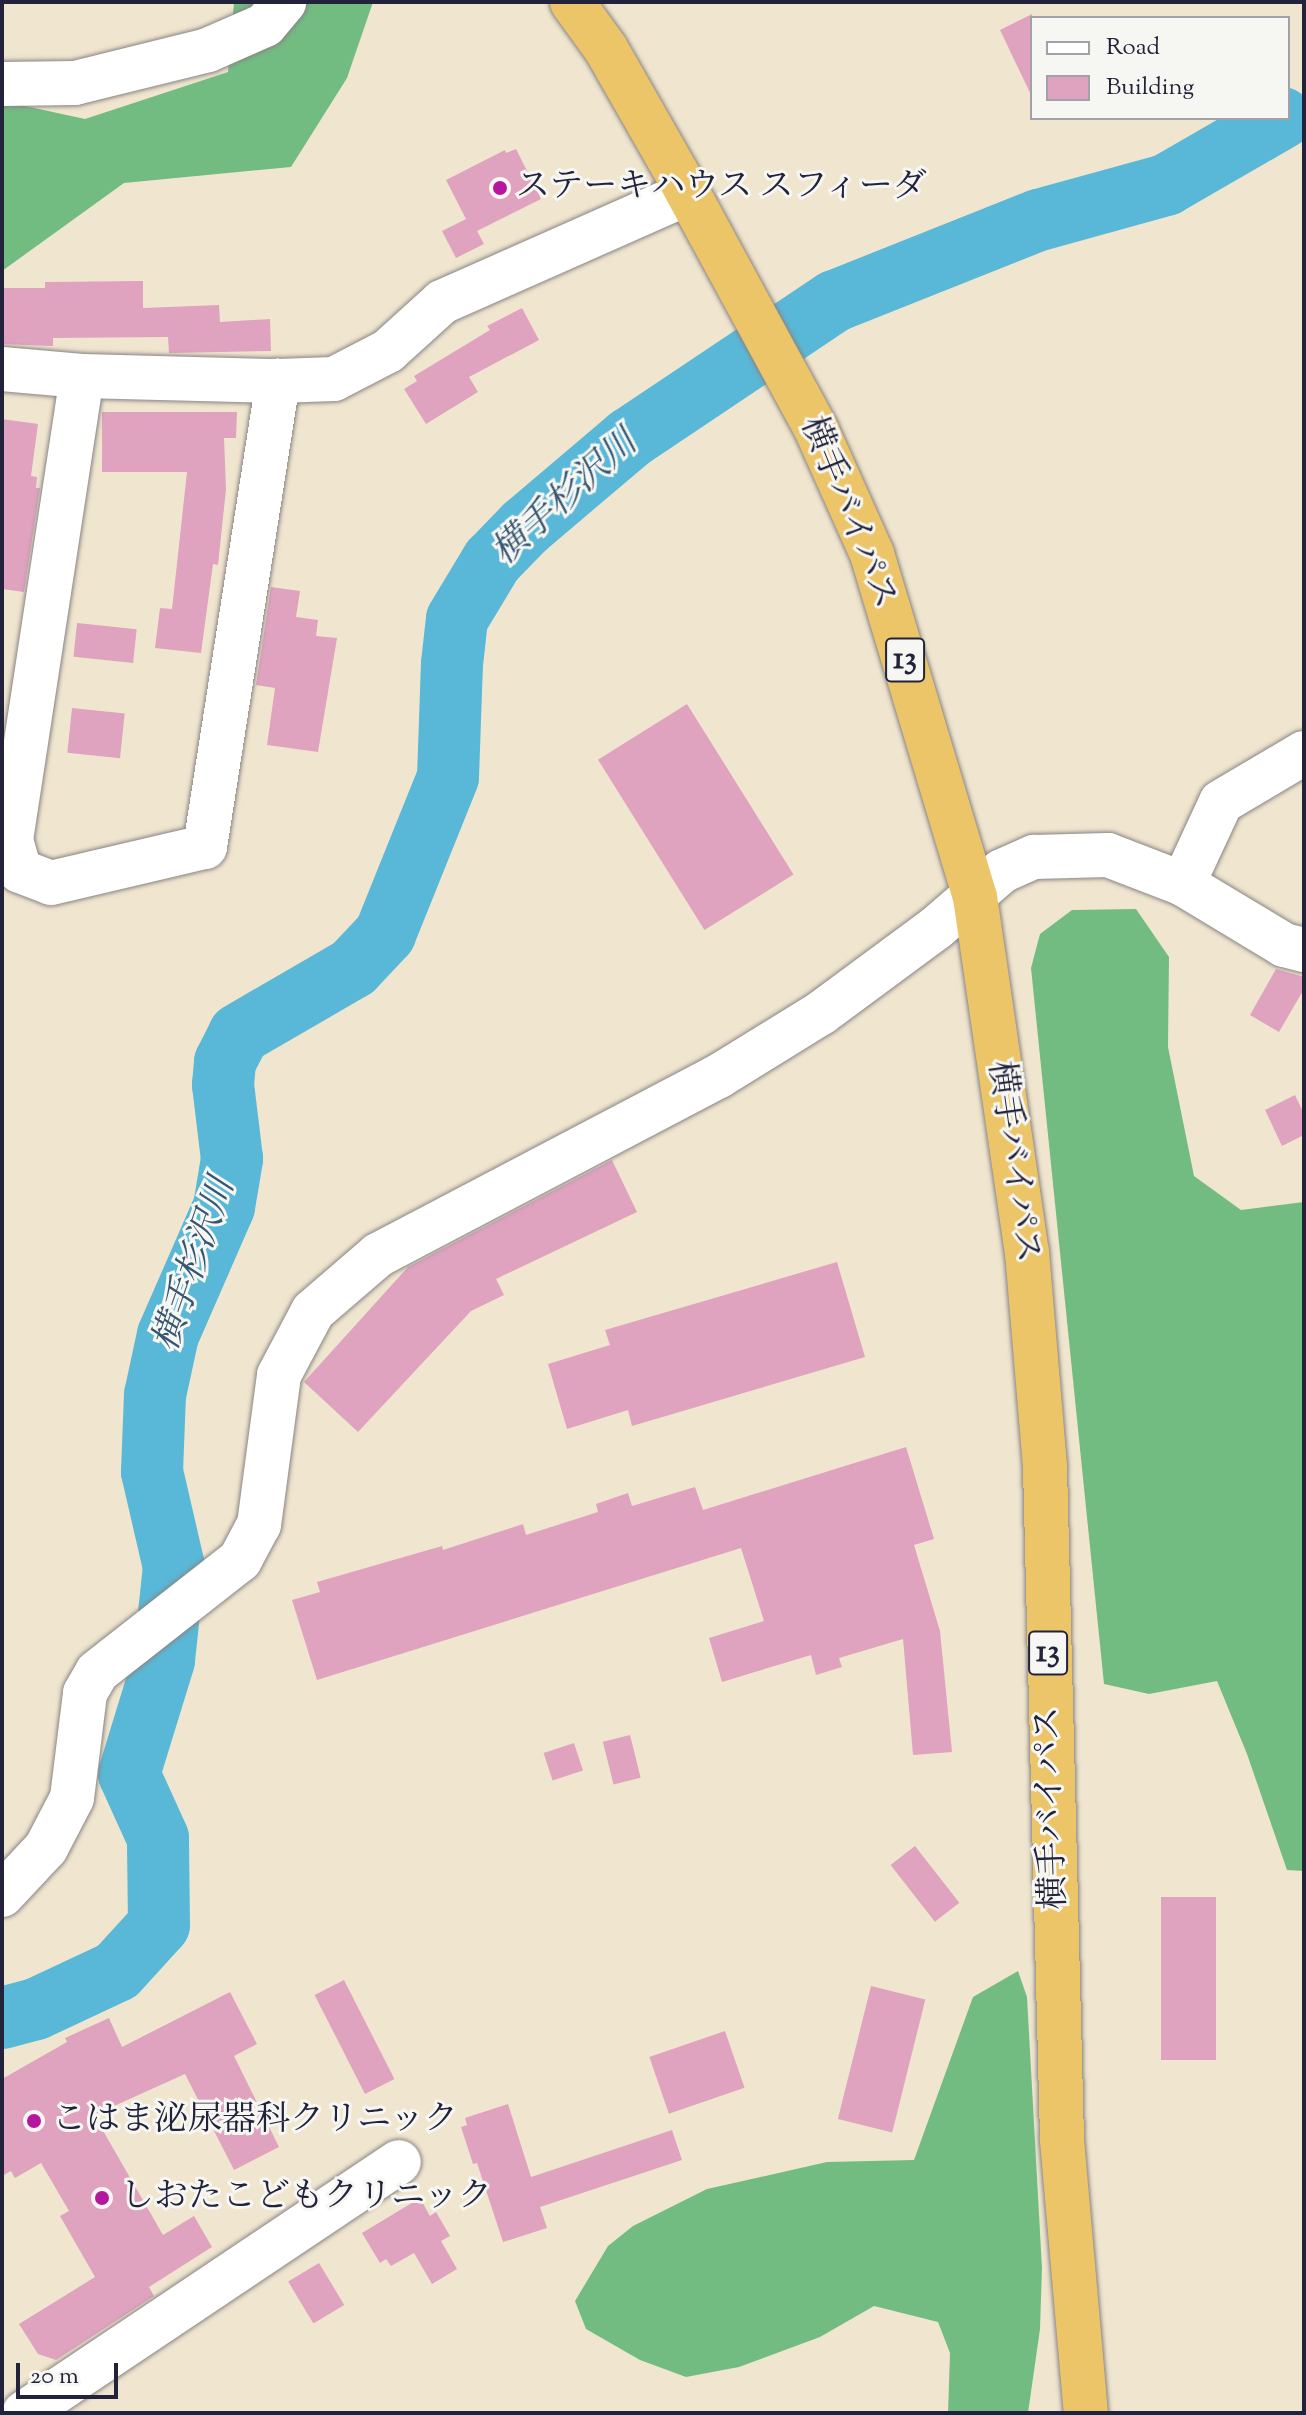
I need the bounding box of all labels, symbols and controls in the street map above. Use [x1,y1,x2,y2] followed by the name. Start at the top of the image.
[1030,16,1290,120] legend
[1106,31,1160,65] text: Road
[1106,71,1194,105] text: Building
[516,168,931,208] place label: ステーキハウス スフィーダ
[491,179,509,197] marker: ステーキハウス スフィーダ
[791,411,905,615] street label: 横手バイパス
[485,423,647,575] water label: 横手杉沢川
[885,632,925,688] road number: 13
[979,1058,1047,1266] street label: 横手バイパス
[146,1173,246,1357] water label: 横手杉沢川
[1028,1625,1068,1681] road number: 13
[1028,1705,1076,1911] street label: 横手バイパス
[52,2101,460,2141] place label: こはま泌尿器科クリニック
[23,2110,45,2132] marker: こはま泌尿器科クリニック
[120,2178,494,2218] place label: しおたこどもクリニック
[91,2187,113,2209] marker: しおたこどもクリニック
[20,2347,122,2397] scale bar
[30,2360,79,2394] text: 20 m

